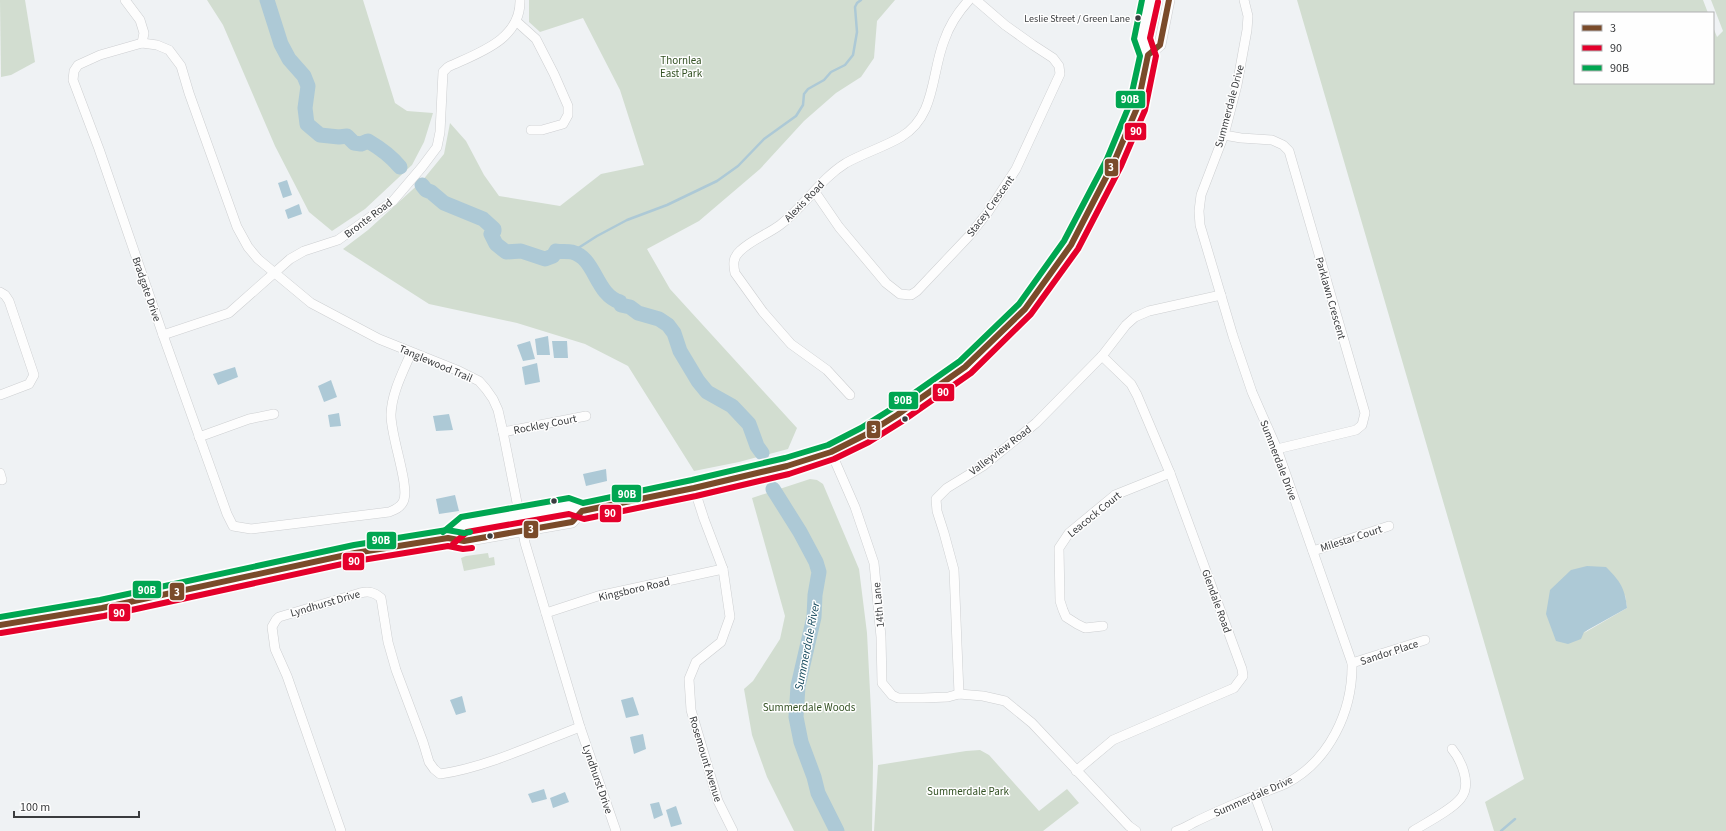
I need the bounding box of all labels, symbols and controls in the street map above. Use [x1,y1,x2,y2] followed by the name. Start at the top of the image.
[1024,12,1130,26] place label: Leslie Street / Green Lane
[1574,12,1714,84] legend
[1133,13,1143,23] marker: Leslie Street / Green Lane
[1610,20,1616,37] text: 3
[1610,40,1622,57] text: 90
[660,53,703,81] park label: Thornlea East Park
[1610,60,1629,77] text: 90B
[1211,63,1248,149] street label: Summerdale Drive
[1115,90,1146,109] line badge: 90B
[1121,92,1139,107] text: 90B
[1124,122,1147,141] line badge: 90
[1130,124,1142,139] text: 90
[1104,158,1119,177] line badge: 3
[1108,160,1114,175] text: 3
[963,172,1018,240] street label: Stacey Crescent
[781,177,828,225] street label: Alexis Road
[341,195,396,242] street label: Bronte Road
[128,255,165,324] street label: Bradgate Drive
[1312,255,1350,341] street label: Parklawn Crescent
[397,341,475,386] street label: Tanglewood Trail
[932,383,955,402] line badge: 90
[937,385,949,400] text: 90
[888,391,919,410] line badge: 90B
[894,393,912,408] text: 90B
[512,411,578,438] street label: Rockley Court
[900,414,910,424] unlabelled marker
[1256,418,1301,503] street label: Summerdale Drive
[866,420,881,439] line badge: 3
[871,422,877,437] text: 3
[966,422,1034,479] street label: Valleyview Road
[611,484,642,503] line badge: 90B
[618,487,636,502] text: 90B
[1064,488,1125,541] street label: Leacock Court
[549,496,559,506] unlabelled marker
[599,504,622,523] line badge: 90
[604,506,616,521] text: 90
[523,520,539,539] line badge: 3
[1318,521,1384,556] street label: Milestar Court
[528,522,534,537] text: 3
[366,531,397,550] line badge: 90B
[485,531,495,541] unlabelled marker
[372,533,390,548] text: 90B
[342,552,365,571] line badge: 90
[348,554,360,569] text: 90
[1198,567,1235,635] street label: Glendale Road
[597,574,671,605] street label: Kingsboro Road
[132,580,162,599] line badge: 90B
[869,581,888,628] street label: 14th Lane
[169,582,185,601] line badge: 3
[138,583,156,598] text: 90B
[174,585,180,600] text: 3
[288,586,362,621] street label: Lyndhurst Drive
[791,599,825,692] water label: Summerdale River
[108,603,131,622] line badge: 90
[113,606,125,621] text: 90
[1358,636,1421,669] street label: Sandor Place
[763,700,856,715] park label: Summerdale Woods
[685,714,726,804] street label: Rosemount Avenue
[579,743,617,816] street label: Lyndhurst Drive
[1211,772,1296,821] street label: Summerdale Drive
[927,784,1010,799] park label: Summerdale Park
[14,793,139,819] scale bar
[20,799,50,816] text: 100 m

